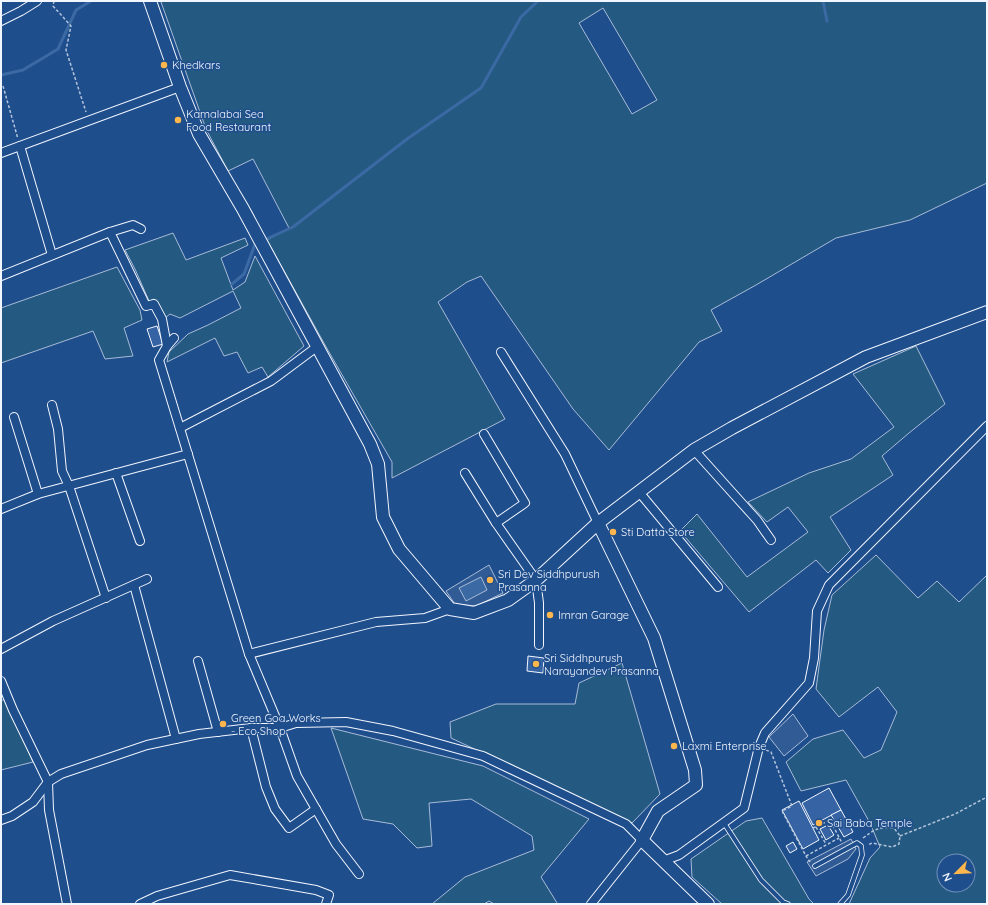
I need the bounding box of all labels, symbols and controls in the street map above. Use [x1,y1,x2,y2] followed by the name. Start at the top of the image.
[172,58,220,72] place label: Khedkars
[159,60,169,70] marker: Khedkars
[186,107,271,134] place label: Kamalabai Sea Food Restaurant
[173,115,183,125] marker: Kamalabai Sea Food Restaurant
[621,525,695,539] place label: Sti Datta Store
[608,527,618,537] marker: Sti Datta Store
[498,567,600,594] place label: Sri Dev Siddhpurush Prasanna
[485,575,495,585] marker: Sri Dev Siddhpurush Prasanna
[558,608,629,622] place label: Imran Garage
[545,610,555,620] marker: Imran Garage
[544,651,659,678] place label: Sri Siddhpurush Narayandev Prasanna
[531,659,541,669] marker: Sri Siddhpurush Narayandev Prasanna
[231,711,321,738] place label: Green Goa Works - Eco Shop
[218,719,228,729] marker: Green Goa Works - Eco Shop
[682,739,767,753] place label: Laxmi Enterprise
[669,741,679,751] marker: Laxmi Enterprise
[827,816,912,830] place label: Sai Baba Temple
[814,818,824,828] marker: Sai Baba Temple
[936,853,976,893] north arrow
[939,871,955,884] text: N

